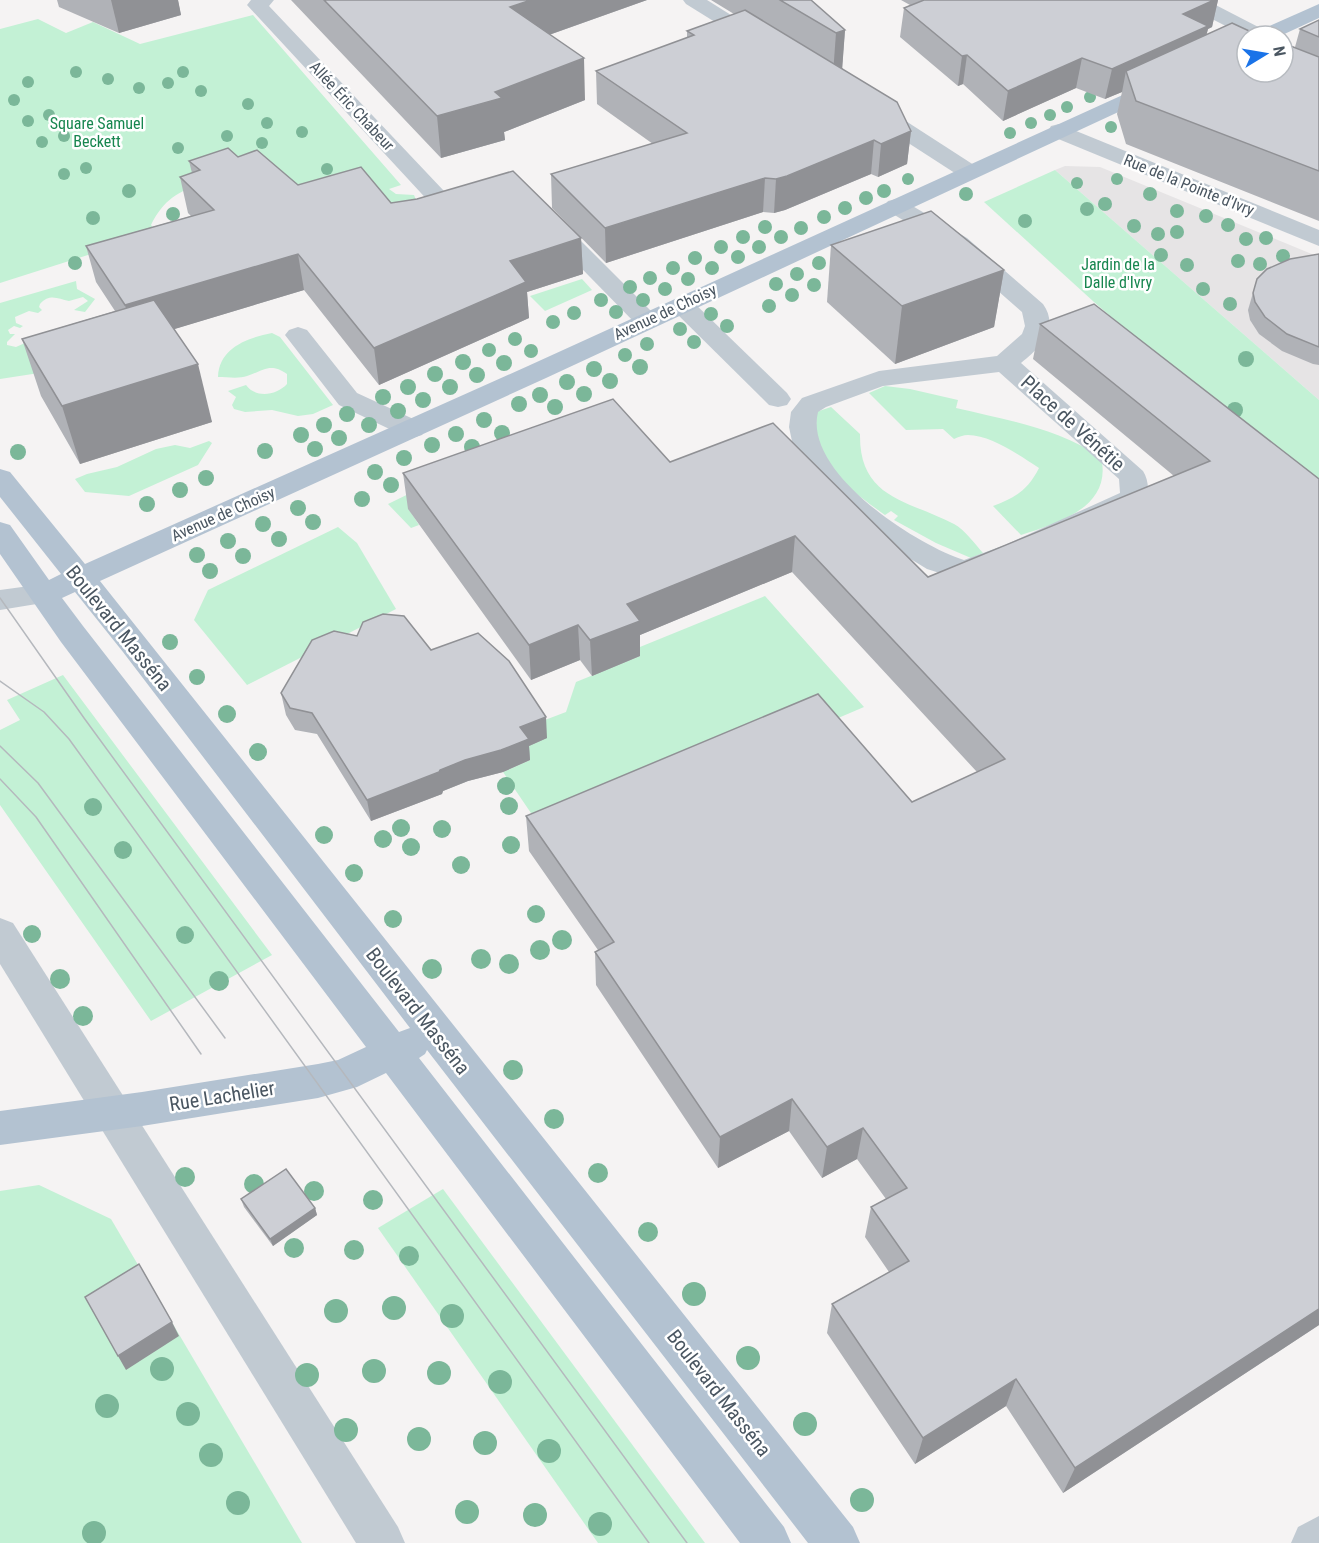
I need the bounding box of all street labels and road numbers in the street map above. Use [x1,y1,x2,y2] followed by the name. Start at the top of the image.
[306,57,398,155] street label: Allée Éric Chabeur
[1121,150,1257,220] street label: Rue de la Pointe d'Ivry
[611,280,720,344] street label: Avenue de Choisy
[1016,370,1130,476] street label: Place de Vénétie
[168,483,278,545] street label: Avenue de Choisy
[61,560,177,696] street label: Boulevard Masséna
[361,943,475,1079] street label: Boulevard Masséna
[168,1076,276,1116] street label: Rue Lachelier
[662,1325,776,1461] street label: Boulevard Masséna

